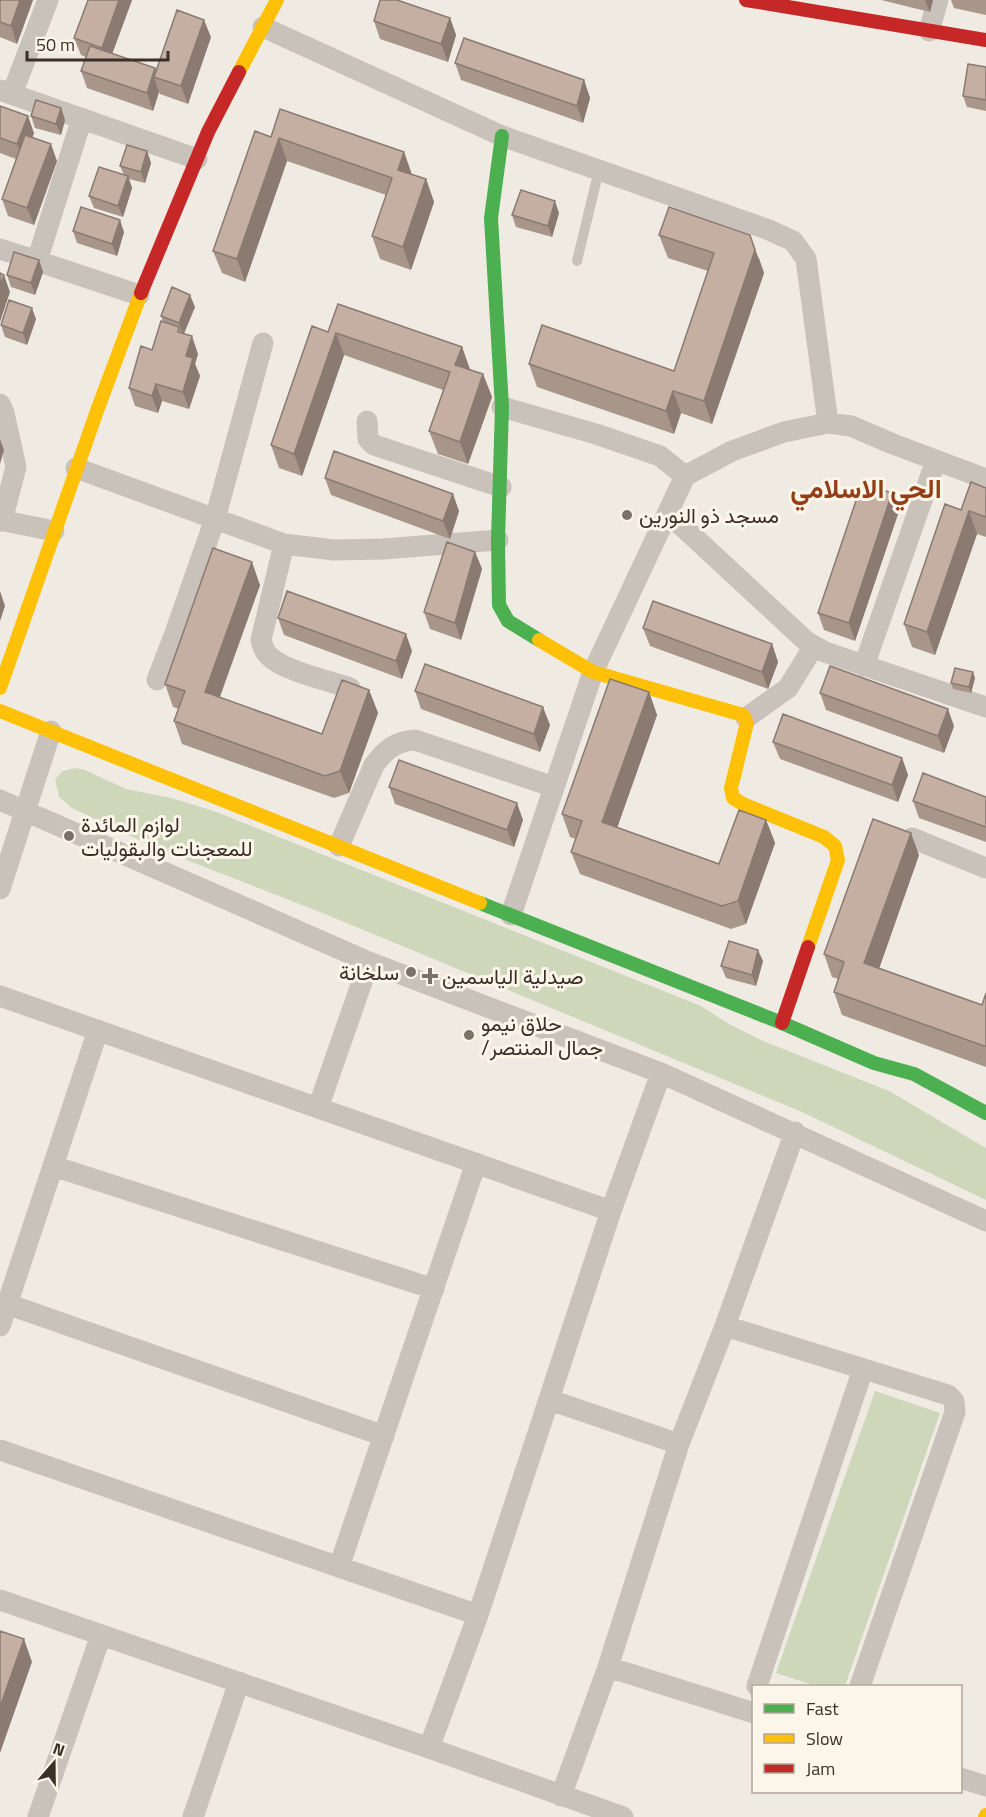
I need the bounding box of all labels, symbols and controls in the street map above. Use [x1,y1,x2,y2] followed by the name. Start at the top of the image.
[27,24,168,62] scale bar
[36,31,75,58] text: 50 m
[790,467,942,511] district label: الحي الاسلامي
[639,499,779,531] place label: مسجد ذو النورين
[620,508,634,522] marker: مسجد ذو النورين
[81,808,253,864] place label: لوازم المائدة للمعجنات والبقوليات
[62,829,76,843] marker: لوازم المائدة للمعجنات والبقوليات
[339,956,399,988] place label: سلخانة
[442,960,584,992] place label: صيدلية الياسمين
[404,965,418,979] marker: سلخانة
[423,969,437,983] marker: صيدلية الياسمين
[481,1007,603,1063] place label: حلاق نيمو /جمال المنتصر
[462,1028,476,1042] marker: حلاق نيمو /جمال المنتصر
[752,1685,962,1793] legend
[806,1695,839,1722] text: Fast
[806,1725,843,1752] text: Slow
[24,1733,84,1793] north arrow
[50,1736,68,1762] text: N
[806,1755,835,1782] text: Jam

